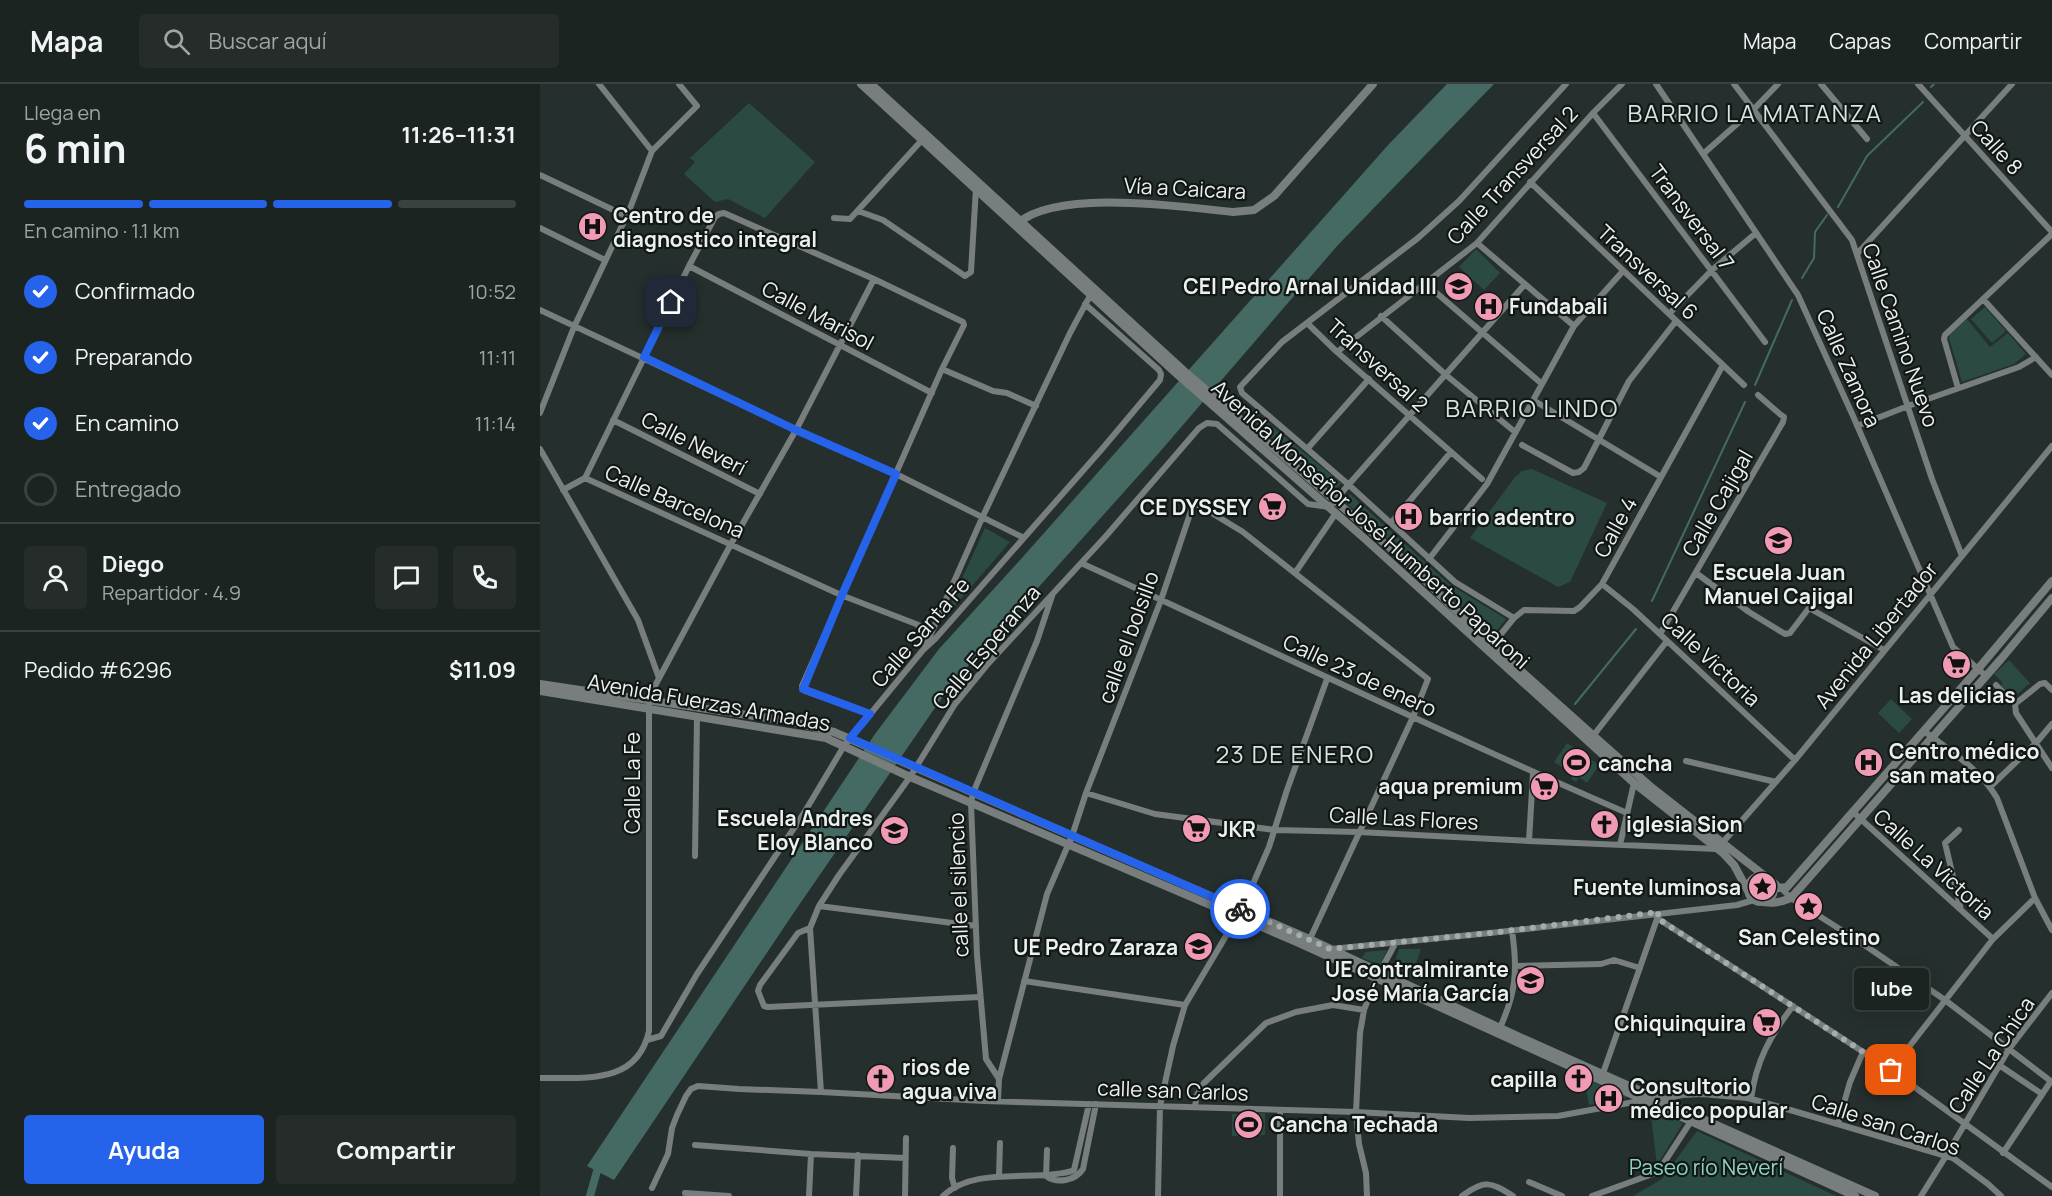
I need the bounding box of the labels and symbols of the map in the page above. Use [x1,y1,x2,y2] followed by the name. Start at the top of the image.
[1627,96,1883,129] district label: BARRIO LA MATANZA
[1440,100,1584,250] street label: Calle Transversal 2
[1965,113,2029,181] street label: Calle 8
[1643,159,1741,275] street label: Transversal 7
[1123,171,1247,205] street label: Vía a Caicara
[613,201,817,253] place label: Centro de diagnostico integral
[576,211,608,243] hospital icon: Centro de diagnostico integral
[1592,218,1704,326] street label: Transversal 6
[1856,239,1946,431] street label: Calle Camino Nuevo
[1442,270,1474,302] school or university icon: CEI Pedro Arnal Unidad III
[1183,272,1437,300] place label: CEI Pedro Arnal Unidad III
[757,274,879,356] street label: Calle Marisol
[645,276,696,327] pin
[1472,290,1504,322] hospital icon: Fundabali
[1509,292,1608,320] place label: Fundabali
[1810,305,1888,431] street label: Calle Zamora
[1322,312,1434,418] street label: Transversal 2
[1206,373,1536,675] street label: Avenida Monseñor José Humberto Paparoni
[1445,391,1619,424] district label: BARRIO LINDO
[637,405,751,481] street label: Calle Neverí
[1675,445,1759,561] street label: Calle Cajigal
[601,458,749,544] street label: Calle Barcelona
[1256,491,1288,523] supermarket icon: CE DYSSEY
[1587,492,1643,562] street label: Calle 4
[1140,493,1251,521] place label: CE DYSSEY
[1392,501,1424,533] hospital icon: barrio adentro
[1429,503,1575,531] place label: barrio adentro
[1763,525,1795,557] school or university icon: Escuela Juan Manuel Cajigal
[1808,556,1944,714] street label: Avenida Libertador
[1704,558,1854,610] place label: Escuela Juan Manuel Cajigal
[1091,567,1165,707] street label: calle el bolsillo
[865,571,975,693] street label: Calle Santa Fe
[926,579,1046,715] street label: Calle Esperanza
[1655,606,1767,712] street label: Calle Victoria
[1279,627,1441,723] street label: Calle 23 de enero
[1941,648,1973,680] supermarket icon: Las delicias
[585,667,833,737] street label: Avenida Fuerzas Armadas
[1898,681,2016,709] place label: Las delicias
[618,732,646,834] street label: Calle La Fe
[1215,737,1375,770] district label: 23 DE ENERO
[1889,737,2040,789] place label: Centro médico san mateo
[1561,747,1593,779] sports icon: cancha
[1852,747,1884,779] hospital icon: Centro médico san mateo
[1598,749,1672,777] place label: cancha
[1528,770,1560,802] supermarket icon: aqua premium
[1378,772,1523,800] place label: aqua premium
[1329,800,1479,836] street label: Calle Las Flores
[1868,802,2000,926] street label: Calle La Victoria
[717,804,873,856] place label: Escuela Andres Eloy Blanco
[1589,808,1621,840] church icon: iglesia Sion
[1626,810,1743,838] place label: iglesia Sion
[941,812,975,958] street label: calle el silencio
[1181,813,1213,845] supermarket icon: JKR
[878,814,910,846] school or university icon: Escuela Andres Eloy Blanco
[1218,815,1256,843] place label: JKR
[1746,871,1778,903] place icon: Fuente luminosa
[1573,873,1741,901] place label: Fuente luminosa
[1210,879,1270,939] courier
[1793,890,1825,922] place icon: San Celestino
[1738,923,1880,951] place label: San Celestino
[1183,931,1215,963] school or university icon: UE Pedro Zaraza
[1013,933,1178,961] place label: UE Pedro Zaraza
[1325,955,1509,1007] place label: UE contralmirante José María García
[1514,965,1546,997] school or university icon: UE contralmirante José María García
[1854,968,1928,1010] callout: lube
[1942,991,2040,1119] street label: Calle La Chica
[1751,1007,1783,1039] supermarket icon: Chiquinquira
[1614,1009,1746,1037] place label: Chiquinquira
[1865,1044,1916,1095] pin
[902,1053,997,1105] place label: rios de agua viva
[865,1063,897,1095] church icon: rios de agua viva
[1562,1063,1594,1095] church icon: capilla
[1490,1065,1557,1093] place label: capilla
[1630,1072,1788,1124] place label: Consultorio médico popular
[1097,1073,1249,1107] street label: calle san Carlos
[1593,1082,1625,1114] hospital icon: Consultorio médico popular
[1808,1087,1964,1161] street label: Calle san Carlos
[1233,1108,1265,1140] sports icon: Cancha Techada
[1270,1110,1438,1138] place label: Cancha Techada
[1629,1153,1783,1181] park label: Paseo río Neverí

